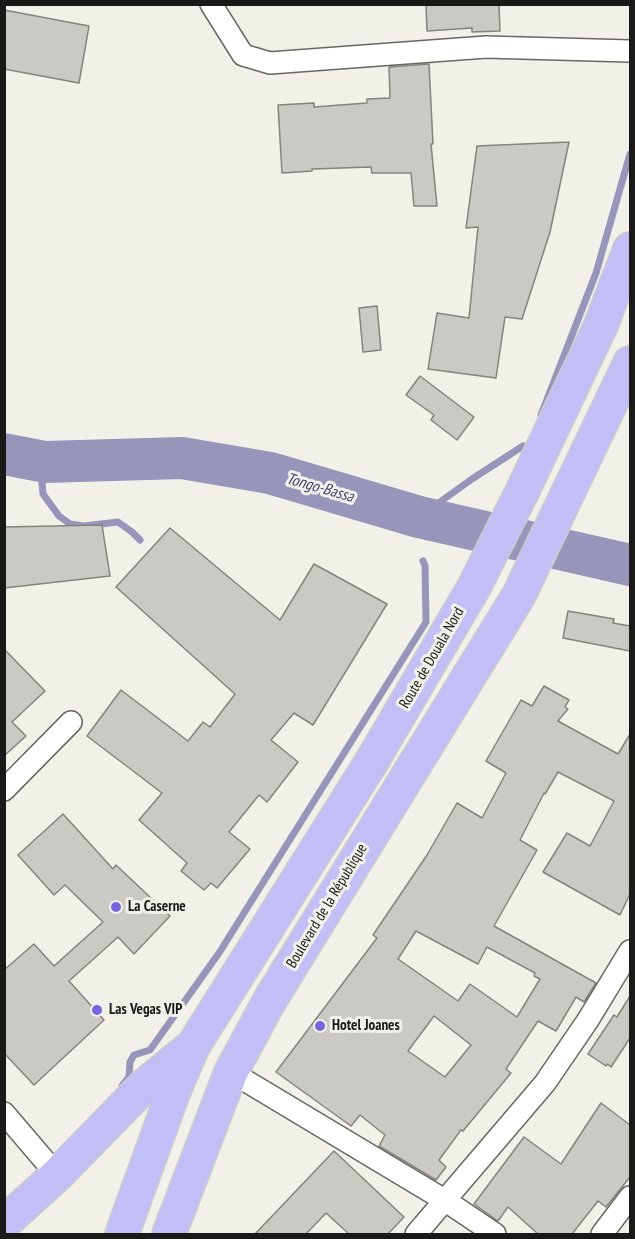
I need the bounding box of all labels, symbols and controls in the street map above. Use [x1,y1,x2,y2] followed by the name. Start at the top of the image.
[284,469,356,507] water label: Tongo-Bassa
[396,604,468,712] street label: Route de Douala Nord
[283,841,371,971] street label: Boulevard de la République
[128,898,186,916] place label: La Caserne
[109,900,123,914] marker: La Caserne
[109,1001,182,1019] place label: Las Vegas VIP
[90,1003,104,1017] marker: Las Vegas VIP
[332,1017,400,1035] place label: Hotel Joanes
[313,1019,327,1033] marker: Hotel Joanes

